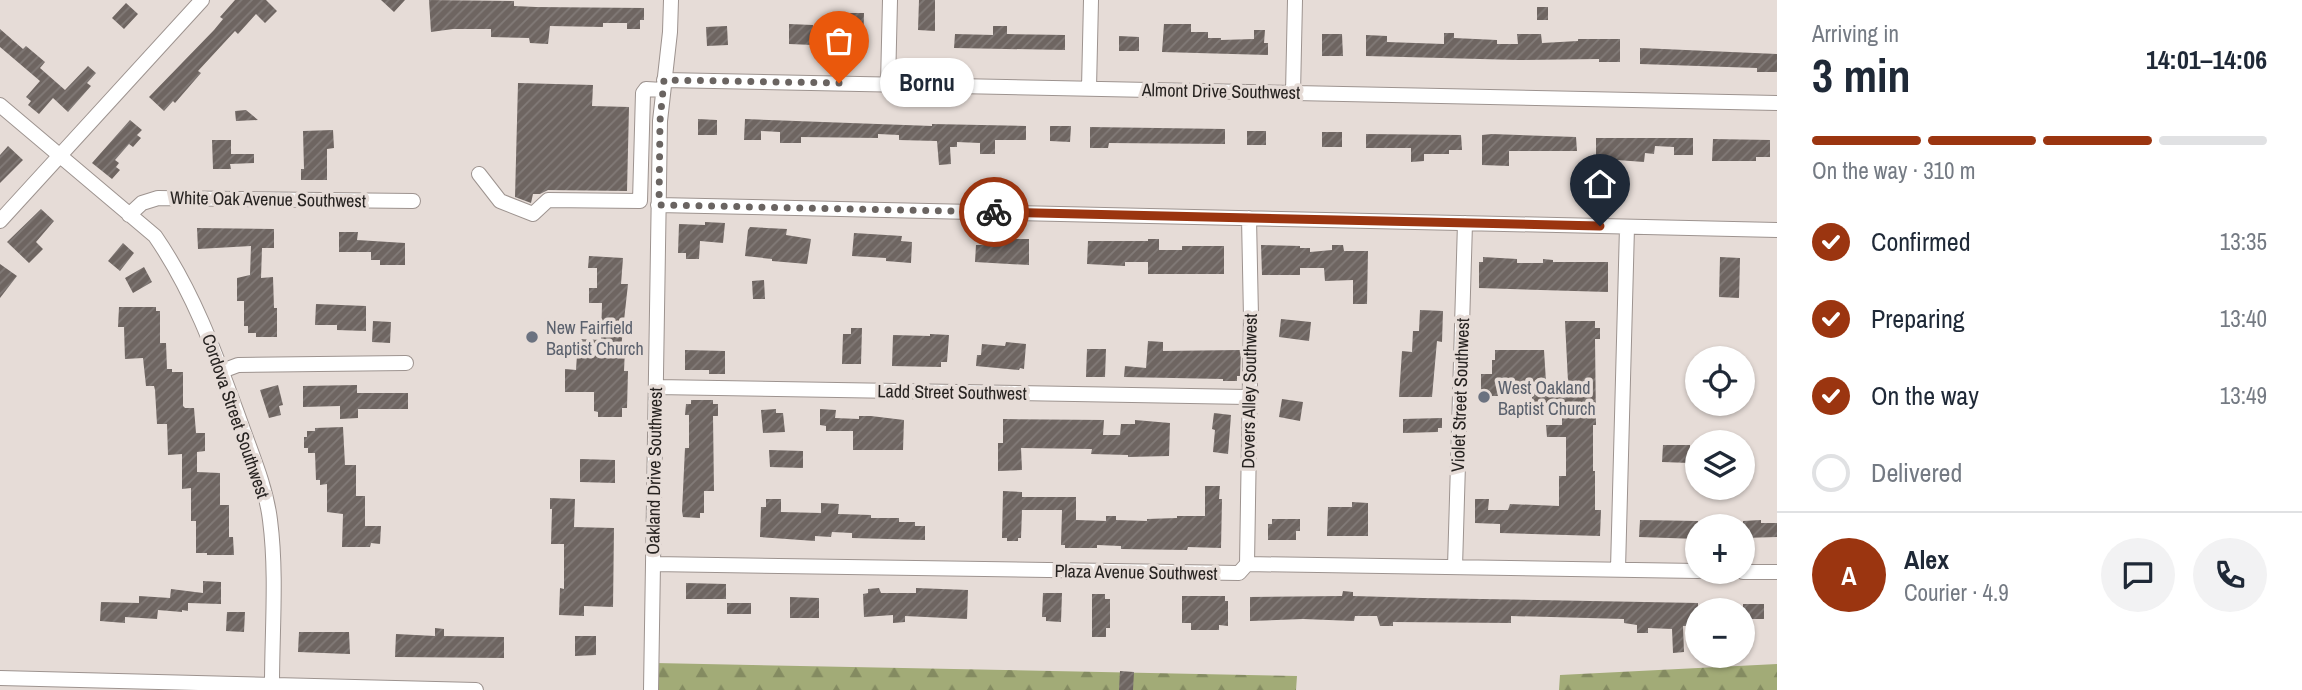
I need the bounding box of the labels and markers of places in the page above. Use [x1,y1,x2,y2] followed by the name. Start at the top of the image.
[809,11,869,83] pin
[881,58,976,108] callout: Bornu
[1570,154,1630,226] pin
[546,315,644,361] place label: New Fairfield Baptist Church
[524,329,540,345] marker: New Fairfield Baptist Church
[1498,375,1596,421] place label: West Oakland Baptist Church
[1476,389,1492,405] marker: West Oakland Baptist Church

